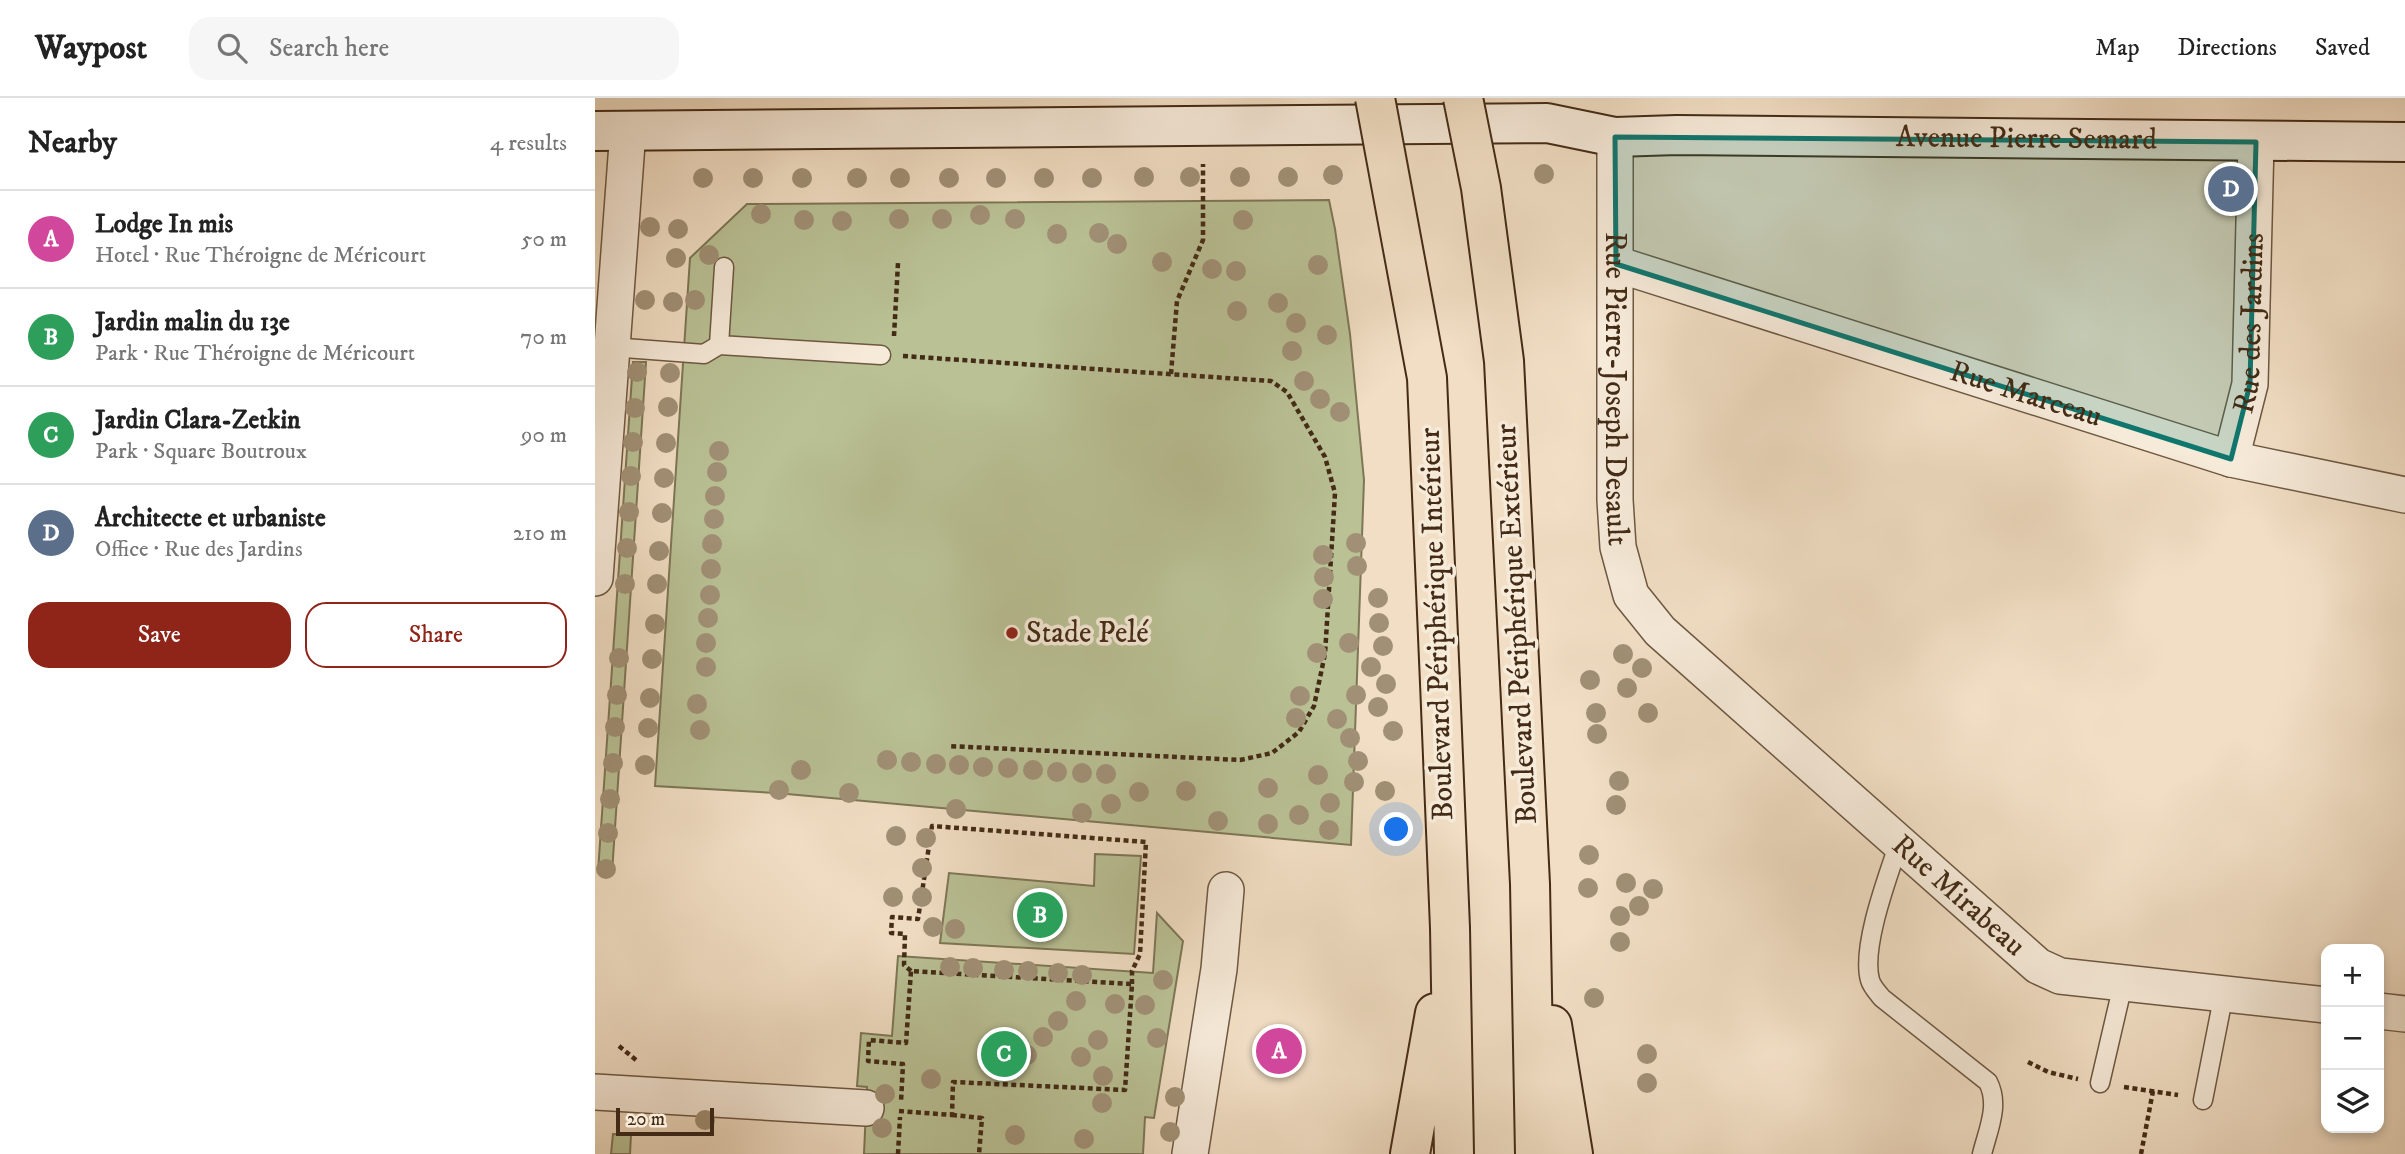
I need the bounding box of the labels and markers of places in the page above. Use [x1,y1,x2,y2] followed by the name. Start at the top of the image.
[2208,163,2254,215] pin: D
[1026,615,1149,652] place label: Stade Pelé
[1004,625,1020,641] marker: Stade Pelé
[1017,889,1063,941] pin: B
[1256,1025,1302,1077] pin: A
[981,1028,1027,1080] pin: C

